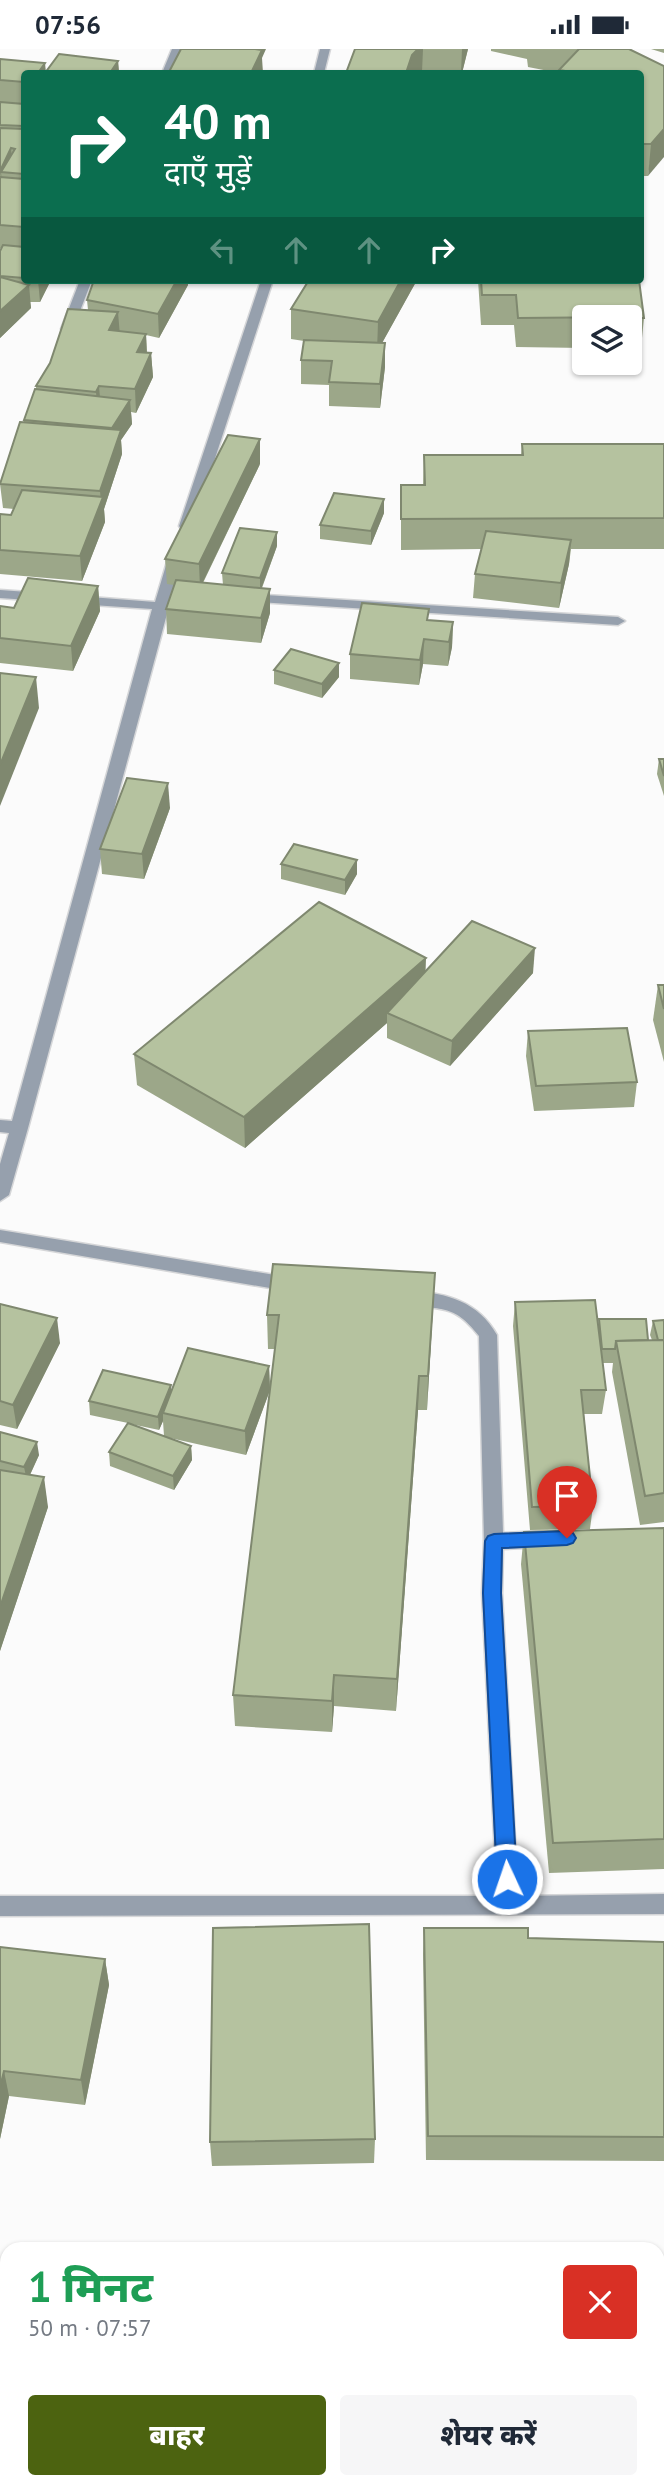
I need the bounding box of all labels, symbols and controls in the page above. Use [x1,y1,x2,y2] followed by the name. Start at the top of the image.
[35,8,101,41] text: 07:56
[164,89,271,153] text: 40 m
[49,98,140,189] icon: right
[164,151,252,193] text: दाएँ मुड़ें
[204,231,242,269] icon: left
[277,231,315,269] icon: ahead
[350,231,388,269] icon: ahead
[423,231,461,269] icon: right
[572,305,642,375] map controls
[572,305,642,375] button: layers
[537,1466,597,1538] pin
[548,1477,586,1515] icon: arrive
[470,1842,544,1916] position arrow
[28,2259,153,2314] text: 1 मिनट
[563,2265,637,2339] button: close
[28,2313,152,2342] text: 50 m · 07:57
[28,2395,326,2475] button: बाहर
[340,2395,637,2475] button: शेयर करें

